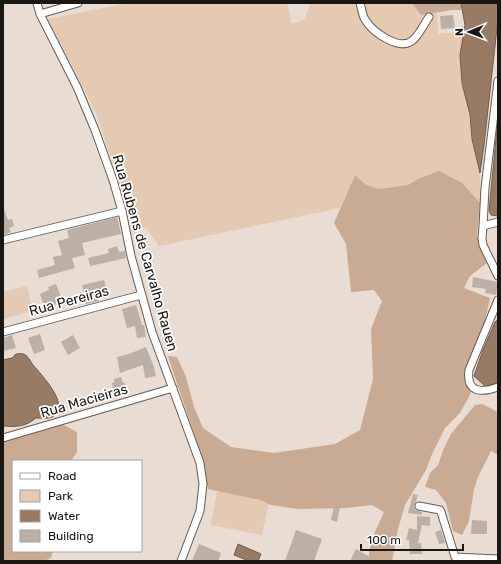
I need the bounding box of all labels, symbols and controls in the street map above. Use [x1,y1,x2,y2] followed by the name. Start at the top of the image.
[449,12,489,52] north arrow
[453,28,466,36] text: N
[109,153,181,353] street label: Rua Rubens de Carvalho Rauen
[27,282,111,320] street label: Rua Pereiras
[38,380,130,422] street label: Rua Macieiras
[12,460,142,552] legend
[48,469,76,483] text: Road
[48,489,74,503] text: Park
[48,509,80,523] text: Water
[361,526,463,552] scale bar
[48,529,94,543] text: Building
[367,533,401,547] text: 100 m

